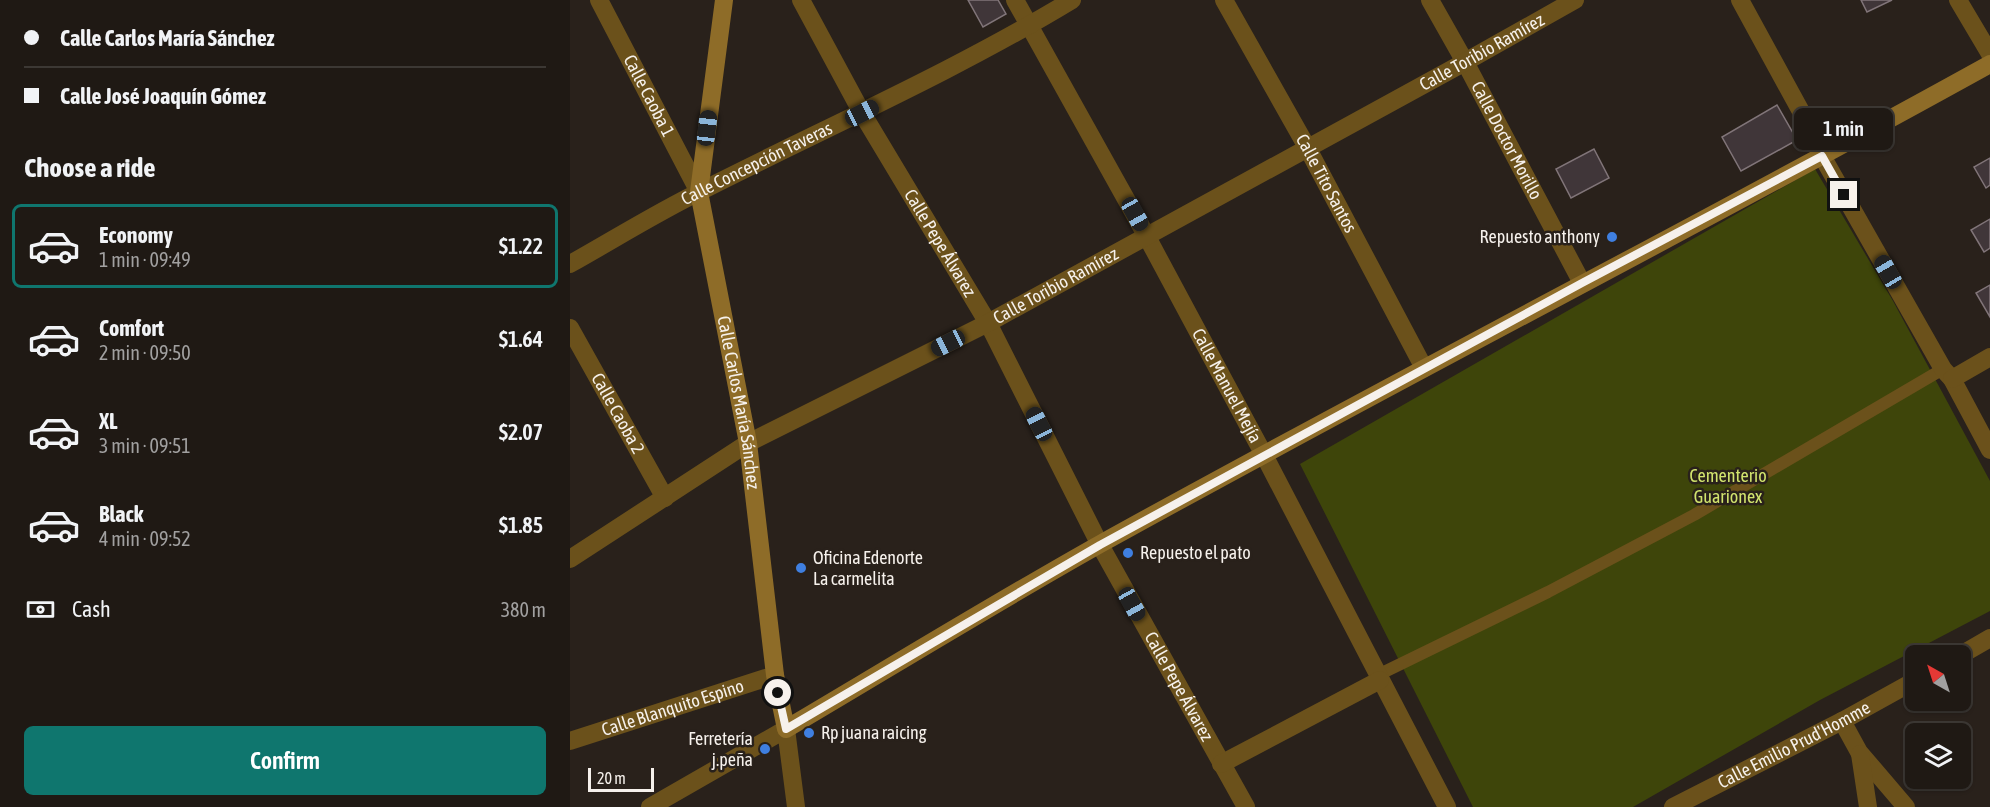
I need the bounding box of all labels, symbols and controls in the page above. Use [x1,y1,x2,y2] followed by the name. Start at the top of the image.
[1416,8,1548,95] street label: Calle Toribio Ramírez
[60,25,275,51] text: Calle Carlos María Sánchez
[619,51,679,140] street label: Calle Caoba 1
[1467,78,1547,203] street label: Calle Doctor Morillo
[60,83,266,109] text: Calle José Joaquín Gómez
[842,97,882,129] car
[1794,108,1894,150] callout: 1 min
[696,109,718,147] car
[677,117,835,209] street label: Calle Concepción Taveras
[1823,117,1864,140] text: 1 min
[1292,130,1361,236] street label: Calle Tito Santos
[24,152,156,183] text: Choose a ride
[1830,181,1857,208] route end
[900,185,981,301] street label: Calle Pepe Álvarez
[1118,194,1152,234] car
[27,219,81,273] icon: car
[99,222,173,248] text: Economy
[1480,226,1600,247] place label: Repuesto anthony
[1605,230,1619,244] marker: Repuesto anthony
[499,233,543,259] text: $1.22
[989,243,1122,328] street label: Calle Toribio Ramírez
[99,248,191,271] text: 1 min · 09:49
[1871,252,1905,292] car
[27,312,81,366] icon: car
[713,314,764,491] street label: Calle Carlos María Sánchez
[99,315,164,341] text: Comfort
[1188,325,1266,446] street label: Calle Manuel Mejía
[499,326,543,352] text: $1.64
[928,327,968,359] car
[99,341,191,364] text: 2 min · 09:50
[587,369,649,457] street label: Calle Caoba 2
[1023,404,1055,444] car
[27,405,81,459] icon: car
[99,408,117,434] text: XL
[499,419,543,445] text: $2.07
[99,434,191,457] text: 3 min · 09:51
[1689,465,1767,507] park label: Cementerio Guarionex
[27,498,81,552] icon: car
[99,501,143,527] text: Black
[499,512,543,538] text: $1.85
[99,527,191,550] text: 4 min · 09:52
[1140,542,1251,563] place label: Repuesto el pato
[1121,546,1135,560] marker: Repuesto el pato
[813,547,923,589] place label: Oficina Edenorte La carmelita
[794,561,808,575] marker: Oficina Edenorte La carmelita
[1115,584,1149,624] car
[24,593,57,626] icon: cash
[72,596,111,622] text: Cash
[501,598,546,621] text: 380 m
[1141,628,1218,745] street label: Calle Pepe Álvarez
[1905,645,1971,711] north arrow
[1905,645,1971,789] map controls
[599,675,746,740] street label: Calle Blanquito Espino
[764,679,791,706] route start
[1714,697,1874,792] street label: Calle Emilio Prud'Homme
[821,722,927,743] place label: Rp juana raicing
[1905,723,1971,789] button: layers
[24,726,546,795] button: Confirm
[802,726,816,740] marker: Rp juana raicing
[688,728,753,770] place label: Ferretería j.peña
[758,742,772,756] marker: Ferretería j.peña
[588,765,654,792] scale bar
[597,769,626,787] text: 20 m

